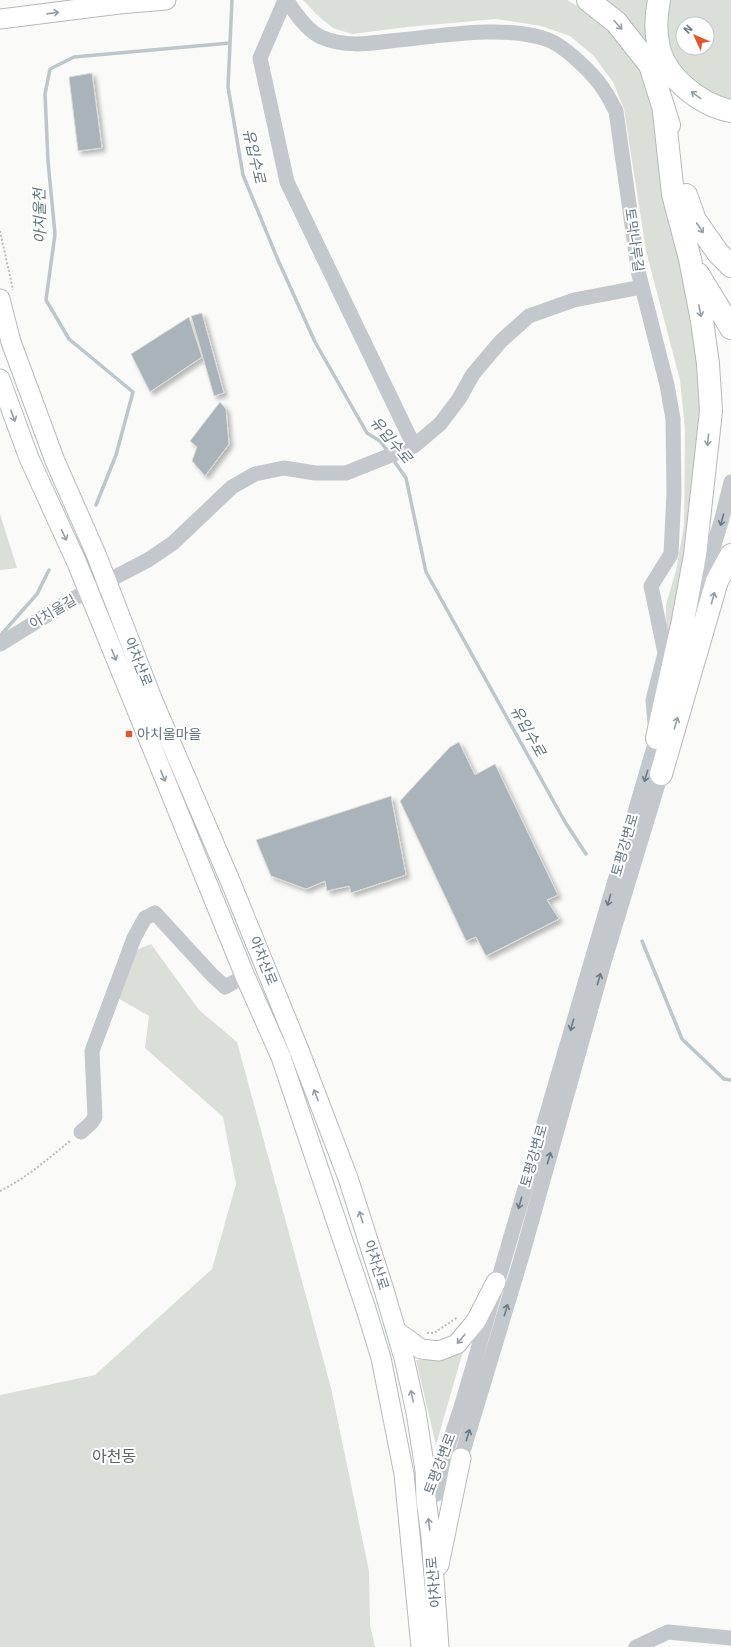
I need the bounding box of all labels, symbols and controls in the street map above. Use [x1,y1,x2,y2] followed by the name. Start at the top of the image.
[46,9,59,16] one-way arrow
[675,16,715,56] north arrow
[613,20,623,30] one-way arrow
[681,22,696,37] text: N
[690,91,701,100] one-way arrow
[239,127,269,186] water label: 유입수로
[30,186,49,244] water label: 아치울천
[621,207,647,273] street label: 토막나루길
[696,223,704,234] one-way arrow
[696,304,704,317] one-way arrow
[10,409,18,421] one-way arrow
[366,413,416,468] water label: 유입수로
[705,433,712,446] one-way arrow
[717,513,725,526] one-way arrow
[61,529,68,541] one-way arrow
[27,591,79,633] street label: 아치울길
[710,592,717,605] one-way arrow
[120,635,156,689] street label: 아차산로
[111,649,119,661] one-way arrow
[507,702,550,761] water label: 유입수로
[673,716,680,729] one-way arrow
[137,726,202,743] place label: 아치울마을
[124,729,134,739] marker: 아치울마을
[160,769,168,781] one-way arrow
[642,769,649,782] one-way arrow
[608,812,642,878] street label: 토평강변로
[605,893,612,906] one-way arrow
[245,934,281,988] street label: 아차산로
[596,973,603,986] one-way arrow
[568,1018,575,1031] one-way arrow
[312,1090,320,1102] one-way arrow
[517,1123,551,1189] street label: 토평강변로
[546,1152,554,1165] one-way arrow
[516,1197,523,1210] one-way arrow
[357,1211,364,1224] one-way arrow
[360,1238,392,1292] street label: 아차산로
[503,1304,510,1317] one-way arrow
[457,1334,466,1344] one-way arrow
[408,1390,416,1403] one-way arrow
[465,1428,472,1441] one-way arrow
[421,1431,460,1497] street label: 토평강변로
[92,1447,136,1467] district label: 아천동
[425,1518,433,1531] one-way arrow
[423,1555,445,1608] street label: 아차산로

